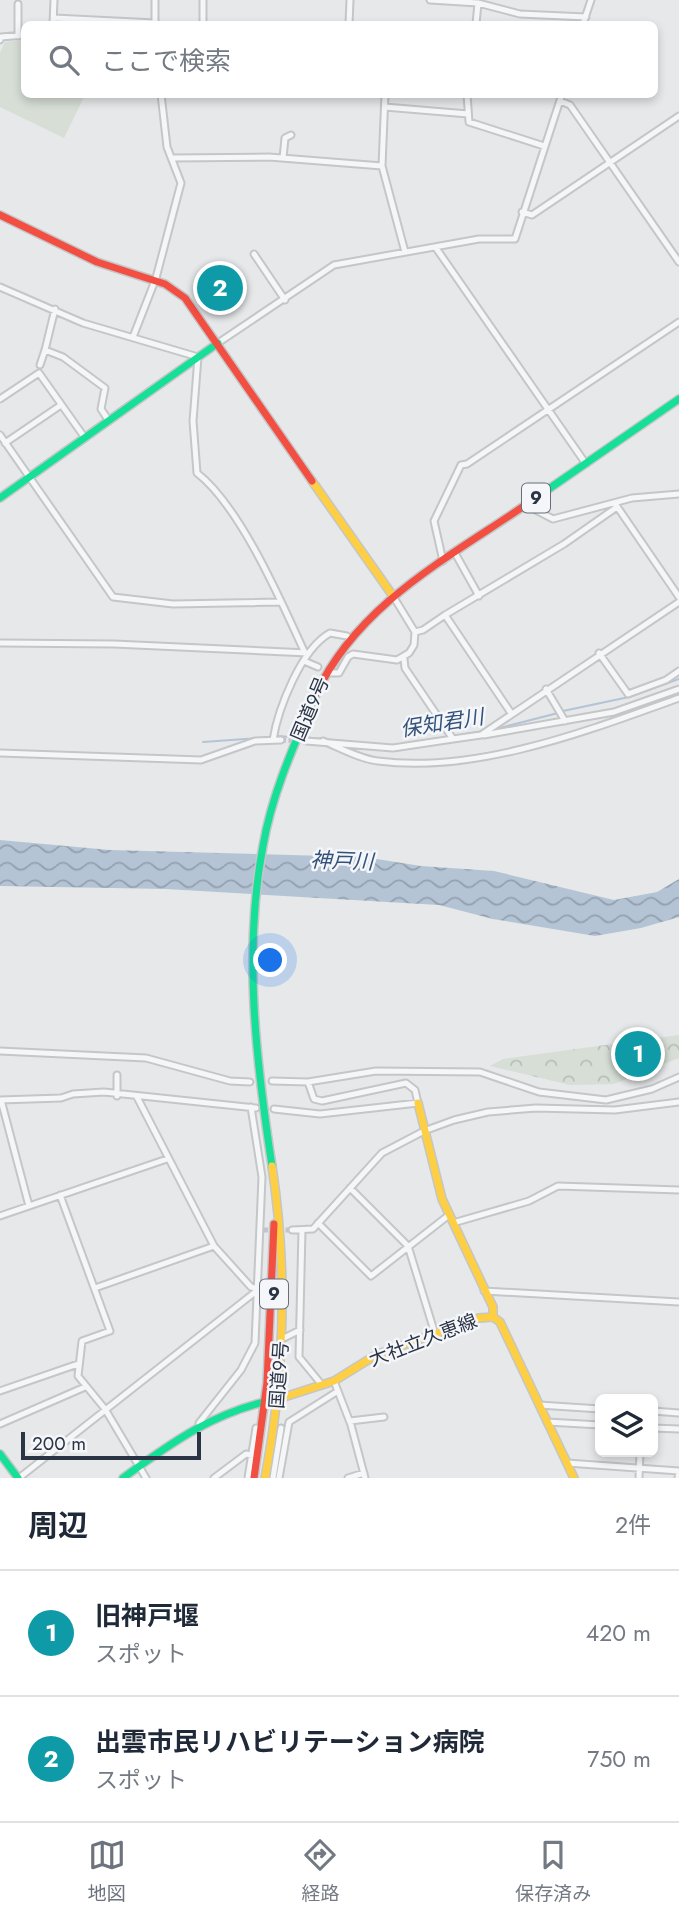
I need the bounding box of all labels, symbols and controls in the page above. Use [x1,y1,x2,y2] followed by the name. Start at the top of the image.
[21,21,658,98] search box
[45,41,83,79] icon: search
[101,42,231,80] text: ここで検索
[197,262,243,314] pin: 2
[522,484,550,512] road number: 9
[284,672,336,746] street label: 国道9号
[398,701,488,744] water label: 保知君川
[310,845,376,877] water label: 神戸川
[253,943,287,977] your location
[615,1028,661,1080] pin: 1
[260,1280,288,1308] road number: 9
[365,1307,481,1373] street label: 大社立久恵線
[263,1340,295,1410] street label: 国道9号
[595,1394,658,1457] map controls
[595,1394,658,1457] button: layers
[21,1429,201,1461] scale bar
[32,1430,86,1457] text: 200 m
[28,1504,88,1547] text: 周辺
[615,1508,651,1542] text: 2件
[95,1597,199,1635] text: 旧神戸堰
[45,1616,57,1650] text: 1
[586,1616,651,1650] text: 420 m
[95,1637,187,1671] text: スポット
[95,1723,484,1761] text: 出雲市民リハビリテーション病院
[43,1742,59,1776] text: 2
[587,1742,651,1776] text: 750 m
[95,1763,187,1797] text: スポット
[88,1836,126,1907] tab: 地図
[301,1836,339,1907] tab: 経路
[515,1836,591,1907] tab: 保存済み

